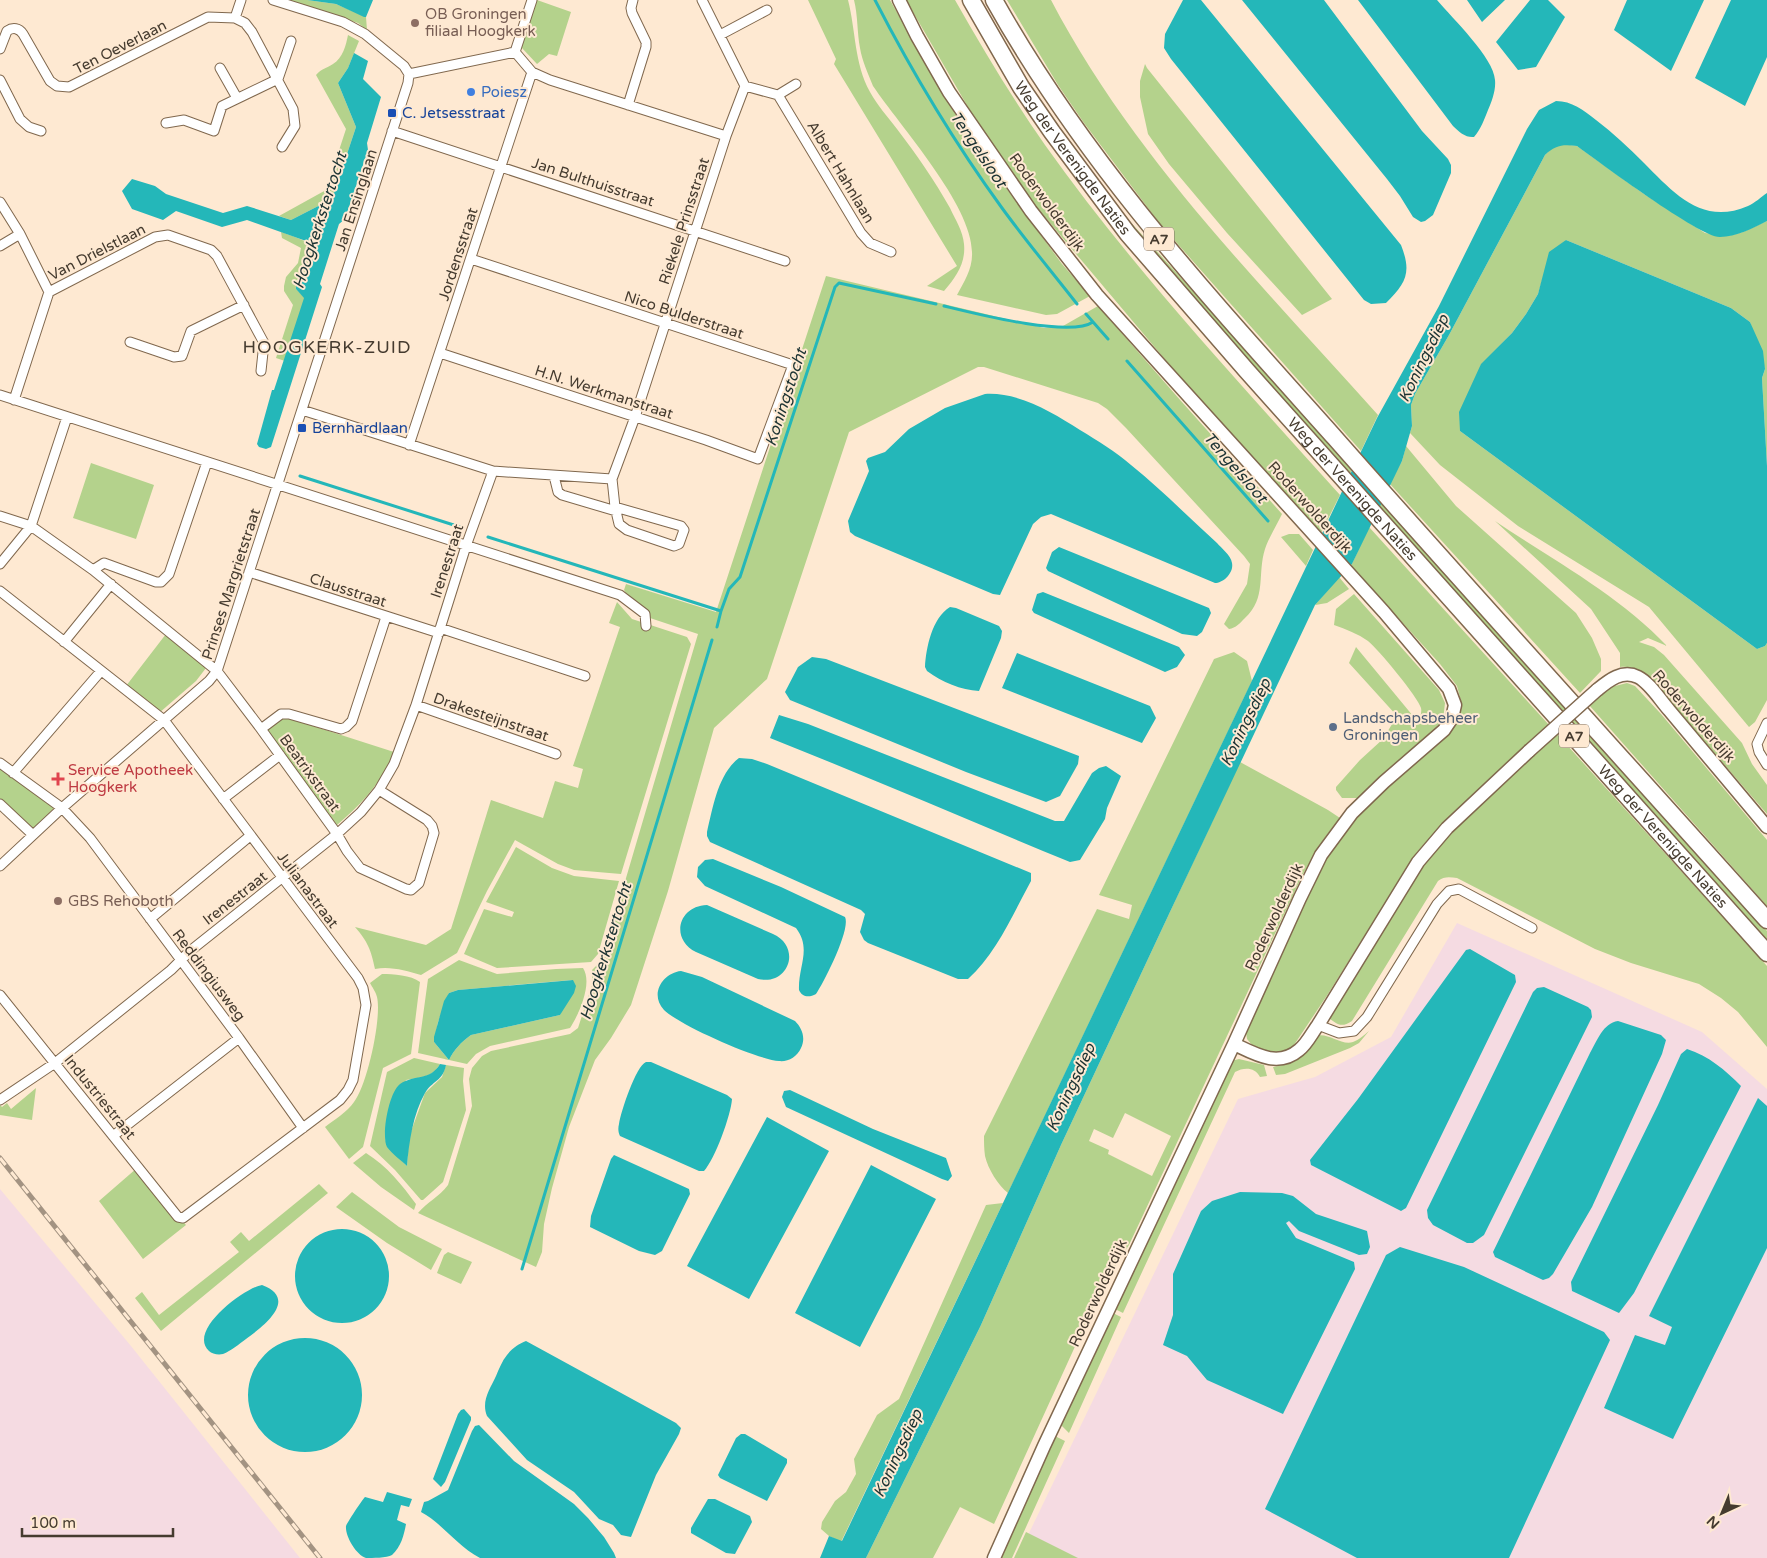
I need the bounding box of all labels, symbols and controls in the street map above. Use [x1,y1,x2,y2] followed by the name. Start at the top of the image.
[425,5,536,40] place label: OB Groningen filiaal Hoogkerk
[71,16,169,78] street label: Ten Oeverlaan
[409,17,421,29] marker: OB Groningen filiaal Hoogkerk
[1011,78,1134,238] street label: Weg der Verenigde Naties
[481,83,527,101] place label: Poiesz
[465,86,477,98] marker: Poiesz
[402,104,506,122] place label: C. Jetsesstraat
[386,107,398,119] marker: C. Jetsesstraat
[945,108,1012,193] water label: Tengelsloot
[803,118,879,226] street label: Albert Hahnlaan
[331,147,381,253] street label: Jan Ensinglaan
[288,148,352,291] water label: Hoogkerkstertocht
[1005,149,1089,255] street label: Roderwolderdijk
[530,154,657,210] street label: Jan Bulthuisstraat
[655,155,713,287] street label: Riekele Prinsstraat
[434,205,482,303] street label: Jordensstraat
[45,220,149,284] street label: Van Drielstlaan
[1144,228,1174,250] road number: A7
[622,287,746,343] street label: Nico Bulderstraat
[1394,311,1454,405] water label: Koningsdiep
[243,336,412,358] district label: HOOGKERK-ZUID
[761,344,812,449] water label: Koningstocht
[533,361,676,423] street label: H.N. Werkmanstraat
[1284,414,1421,564] street label: Weg der Verenigde Naties
[312,419,408,437] place label: Bernhardlaan
[296,422,308,434] marker: Bernhardlaan
[1199,428,1273,509] water label: Tengelsloot
[1264,458,1356,556] street label: Roderwolderdijk
[198,506,264,662] street label: Prinses Margrietstraat
[427,521,468,600] street label: Irenestraat
[307,569,389,611] street label: Clausstraat
[1649,666,1739,766] street label: Roderwolderdijk
[1216,675,1276,769] water label: Koningsdiep
[431,689,551,745] street label: Drakesteijnstraat
[1343,709,1478,744] place label: Landschapsbeheer Groningen
[1327,721,1339,733] marker: Landschapsbeheer Groningen
[1559,724,1589,748] road number: A7
[276,731,344,815] street label: Beatrixstraat
[68,761,193,796] place label: Service Apotheek Hoogkerk
[1594,761,1732,912] street label: Weg der Verenigde Naties
[52,773,64,785] marker: Service Apotheek Hoogkerk
[274,848,343,932] street label: Julianastraat
[1241,860,1307,974] street label: Roderwolderdijk
[199,867,271,929] street label: Irenestraat
[576,878,637,1022] water label: Hoogkerkstertocht
[68,892,174,910] place label: GBS Rehoboth
[52,895,64,907] marker: GBS Rehoboth
[169,926,249,1024] street label: Reddingiusweg
[1042,1039,1100,1135] water label: Koningsdiep
[60,1051,140,1143] street label: Industriestraat
[1065,1236,1131,1350] street label: Roderwolderdijk
[869,1405,927,1501] water label: Koningsdiep
[1697,1488,1747,1538] north arrow
[22,1506,174,1538] scale bar
[1703,1512,1723,1532] text: N
[30,1514,76,1532] text: 100 m

